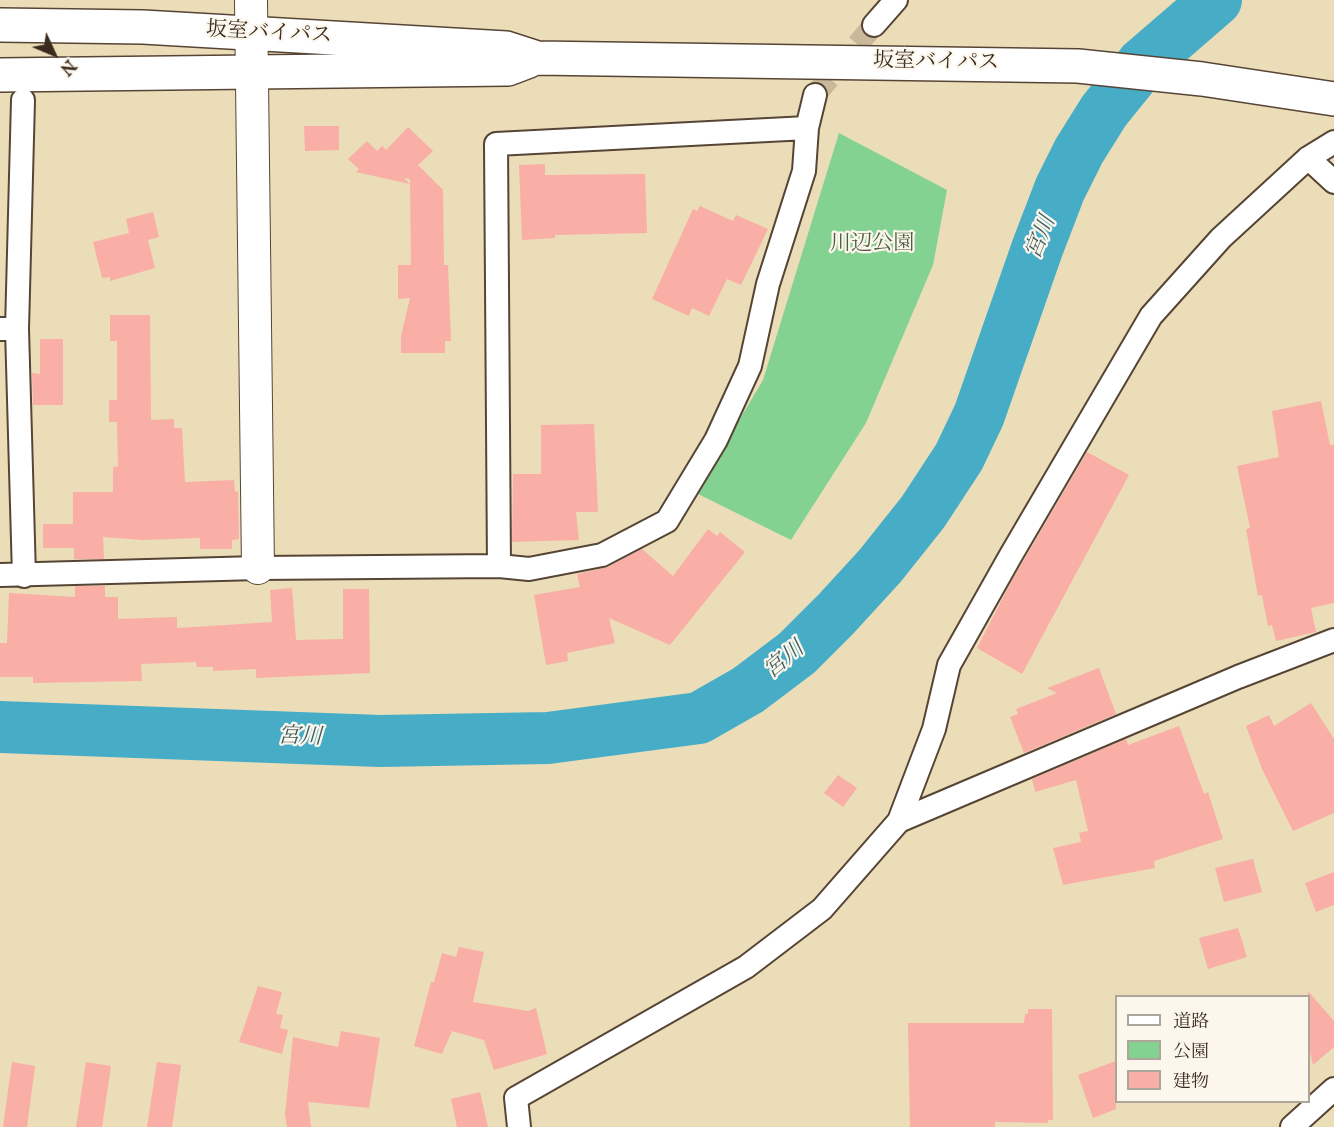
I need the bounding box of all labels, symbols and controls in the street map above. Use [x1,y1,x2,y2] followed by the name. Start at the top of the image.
[205,18,333,50] street label: 坂室バイパス
[24,24,84,84] north arrow
[873,49,999,77] street label: 坂室バイパス
[55,55,79,78] text: N
[1022,213,1062,263] water label: 宮川
[830,232,914,258] park label: 川辺公園
[760,637,810,685] water label: 宮川
[278,724,322,752] water label: 宮川
[1115,995,1310,1103] legend
[1173,1011,1209,1034] text: 道路
[1173,1041,1209,1064] text: 公園
[1173,1071,1209,1094] text: 建物

